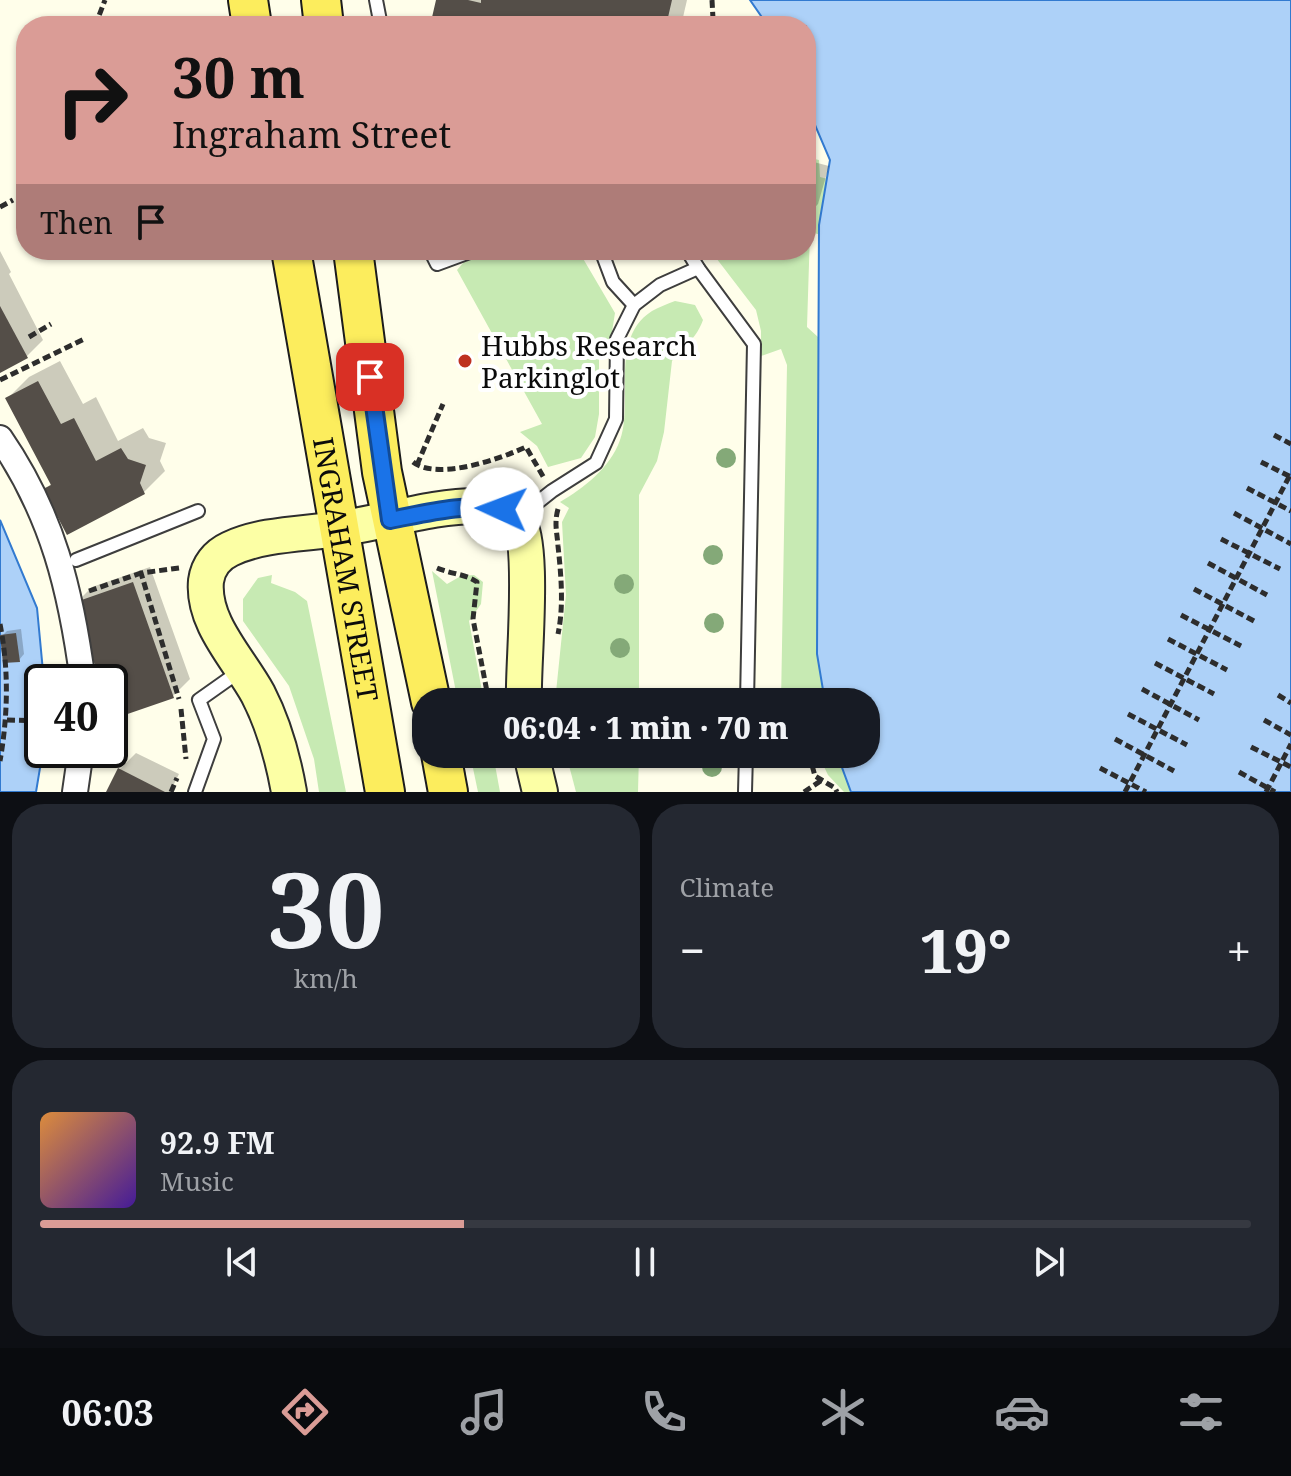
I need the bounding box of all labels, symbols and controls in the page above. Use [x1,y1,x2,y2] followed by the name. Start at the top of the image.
[172,38,305,114] text: 30 m
[40,48,144,152] icon: right
[172,110,451,159] text: Ingraham Street
[129,200,173,244] icon: arrive
[40,202,113,243] text: Then
[481,326,697,396] place label: Hubbs Research Parkinglot
[336,343,404,411] pin
[456,352,474,370] marker: Hubbs Research Parkinglot
[348,355,392,399] icon: arrive
[305,434,388,704] street label: INGRAHAM STREET
[460,467,544,551] position arrow
[24,664,128,768] speed limit sign: 40
[503,707,789,748] text: 06:04 · 1 min · 70 m
[267,837,385,978] text: 30
[680,869,774,905] text: Climate
[920,909,1012,991] text: 19°
[680,920,705,980] text: −
[1226,920,1251,980] text: +
[294,960,358,996] text: km/h
[160,1122,275,1163] text: 92.9 FM
[160,1163,234,1199] text: Music
[220,1240,264,1284] icon: previous
[623,1240,667,1284] icon: pause
[1027,1240,1071,1284] icon: next
[277,1384,333,1440] icon: directions
[456,1384,512,1440] icon: music
[636,1384,692,1440] icon: phone
[815,1384,871,1440] icon: climate
[994,1384,1050,1440] icon: car
[1173,1384,1229,1440] icon: filters
[62,1388,154,1437] text: 06:03

